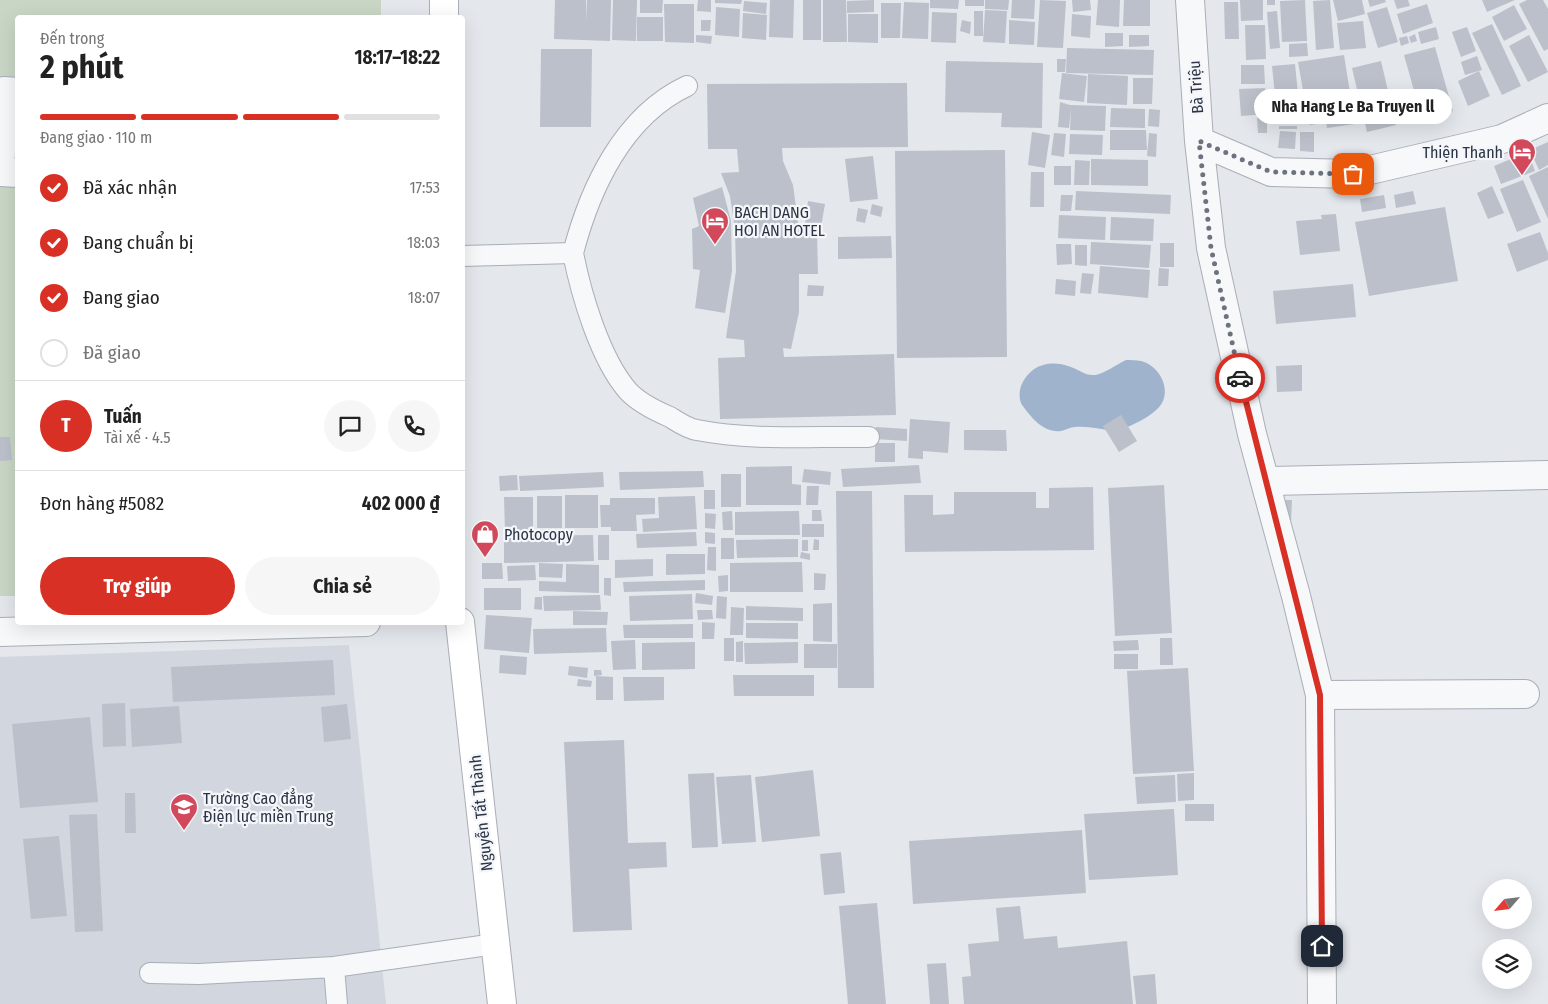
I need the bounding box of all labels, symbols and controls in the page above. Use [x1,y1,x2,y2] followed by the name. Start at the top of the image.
[40,29,104,48] text: Đến trong
[354,46,440,69] text: 18:17–18:22
[40,48,124,86] text: 2 phút
[1185,60,1207,114] street label: Bà Triệu
[1254,89,1452,124] callout: Nha Hang Le Ba Truyen ll
[1272,97,1434,116] text: Nha Hang Le Ba Truyen ll
[40,128,152,147] text: Đang giao · 110 m
[1507,137,1537,176] hotel icon: Thiện Thanh
[1422,143,1503,162] place label: Thiện Thanh
[1332,153,1374,195] pin
[1339,160,1367,188] icon: bag
[40,174,68,202] icon: check
[83,176,177,199] text: Đã xác nhận
[409,178,440,197] text: 17:53
[734,203,825,240] place label: BACH DANG HOI AN HOTEL
[700,206,730,245] hotel icon: BACH DANG HOI AN HOTEL
[40,229,68,257] icon: check
[83,231,194,254] text: Đang chuẩn bị
[407,233,440,252] text: 18:03
[40,284,68,312] icon: check
[83,286,160,309] text: Đang giao
[408,288,440,307] text: 18:07
[83,341,141,364] text: Đã giao
[1215,353,1265,403] courier
[1226,364,1254,392] icon: car
[324,400,376,452] button: chat
[388,400,440,452] button: phone
[104,405,142,428] text: Tuấn
[61,414,71,437] text: T
[104,428,171,447] text: Tài xế · 4.5
[40,492,164,515] text: Đơn hàng #5082
[362,492,440,515] text: 402 000 ₫
[470,519,500,558] shop icon: Photocopy
[504,525,574,544] place label: Photocopy
[40,557,235,615] button: Trợ giúp
[245,557,440,615] button: Chia sẻ
[464,754,497,872] street label: Nguyễn Tất Thành
[203,788,334,826] place label: Trường Cao đẳng Điện lực miền Trung
[169,792,199,831] school or university icon: Trường Cao đẳng Điện lực miền Trung
[1482,879,1532,929] north arrow
[1482,879,1532,989] map controls
[1301,925,1343,967] pin
[1308,932,1336,960] icon: home
[1482,939,1532,989] button: layers

